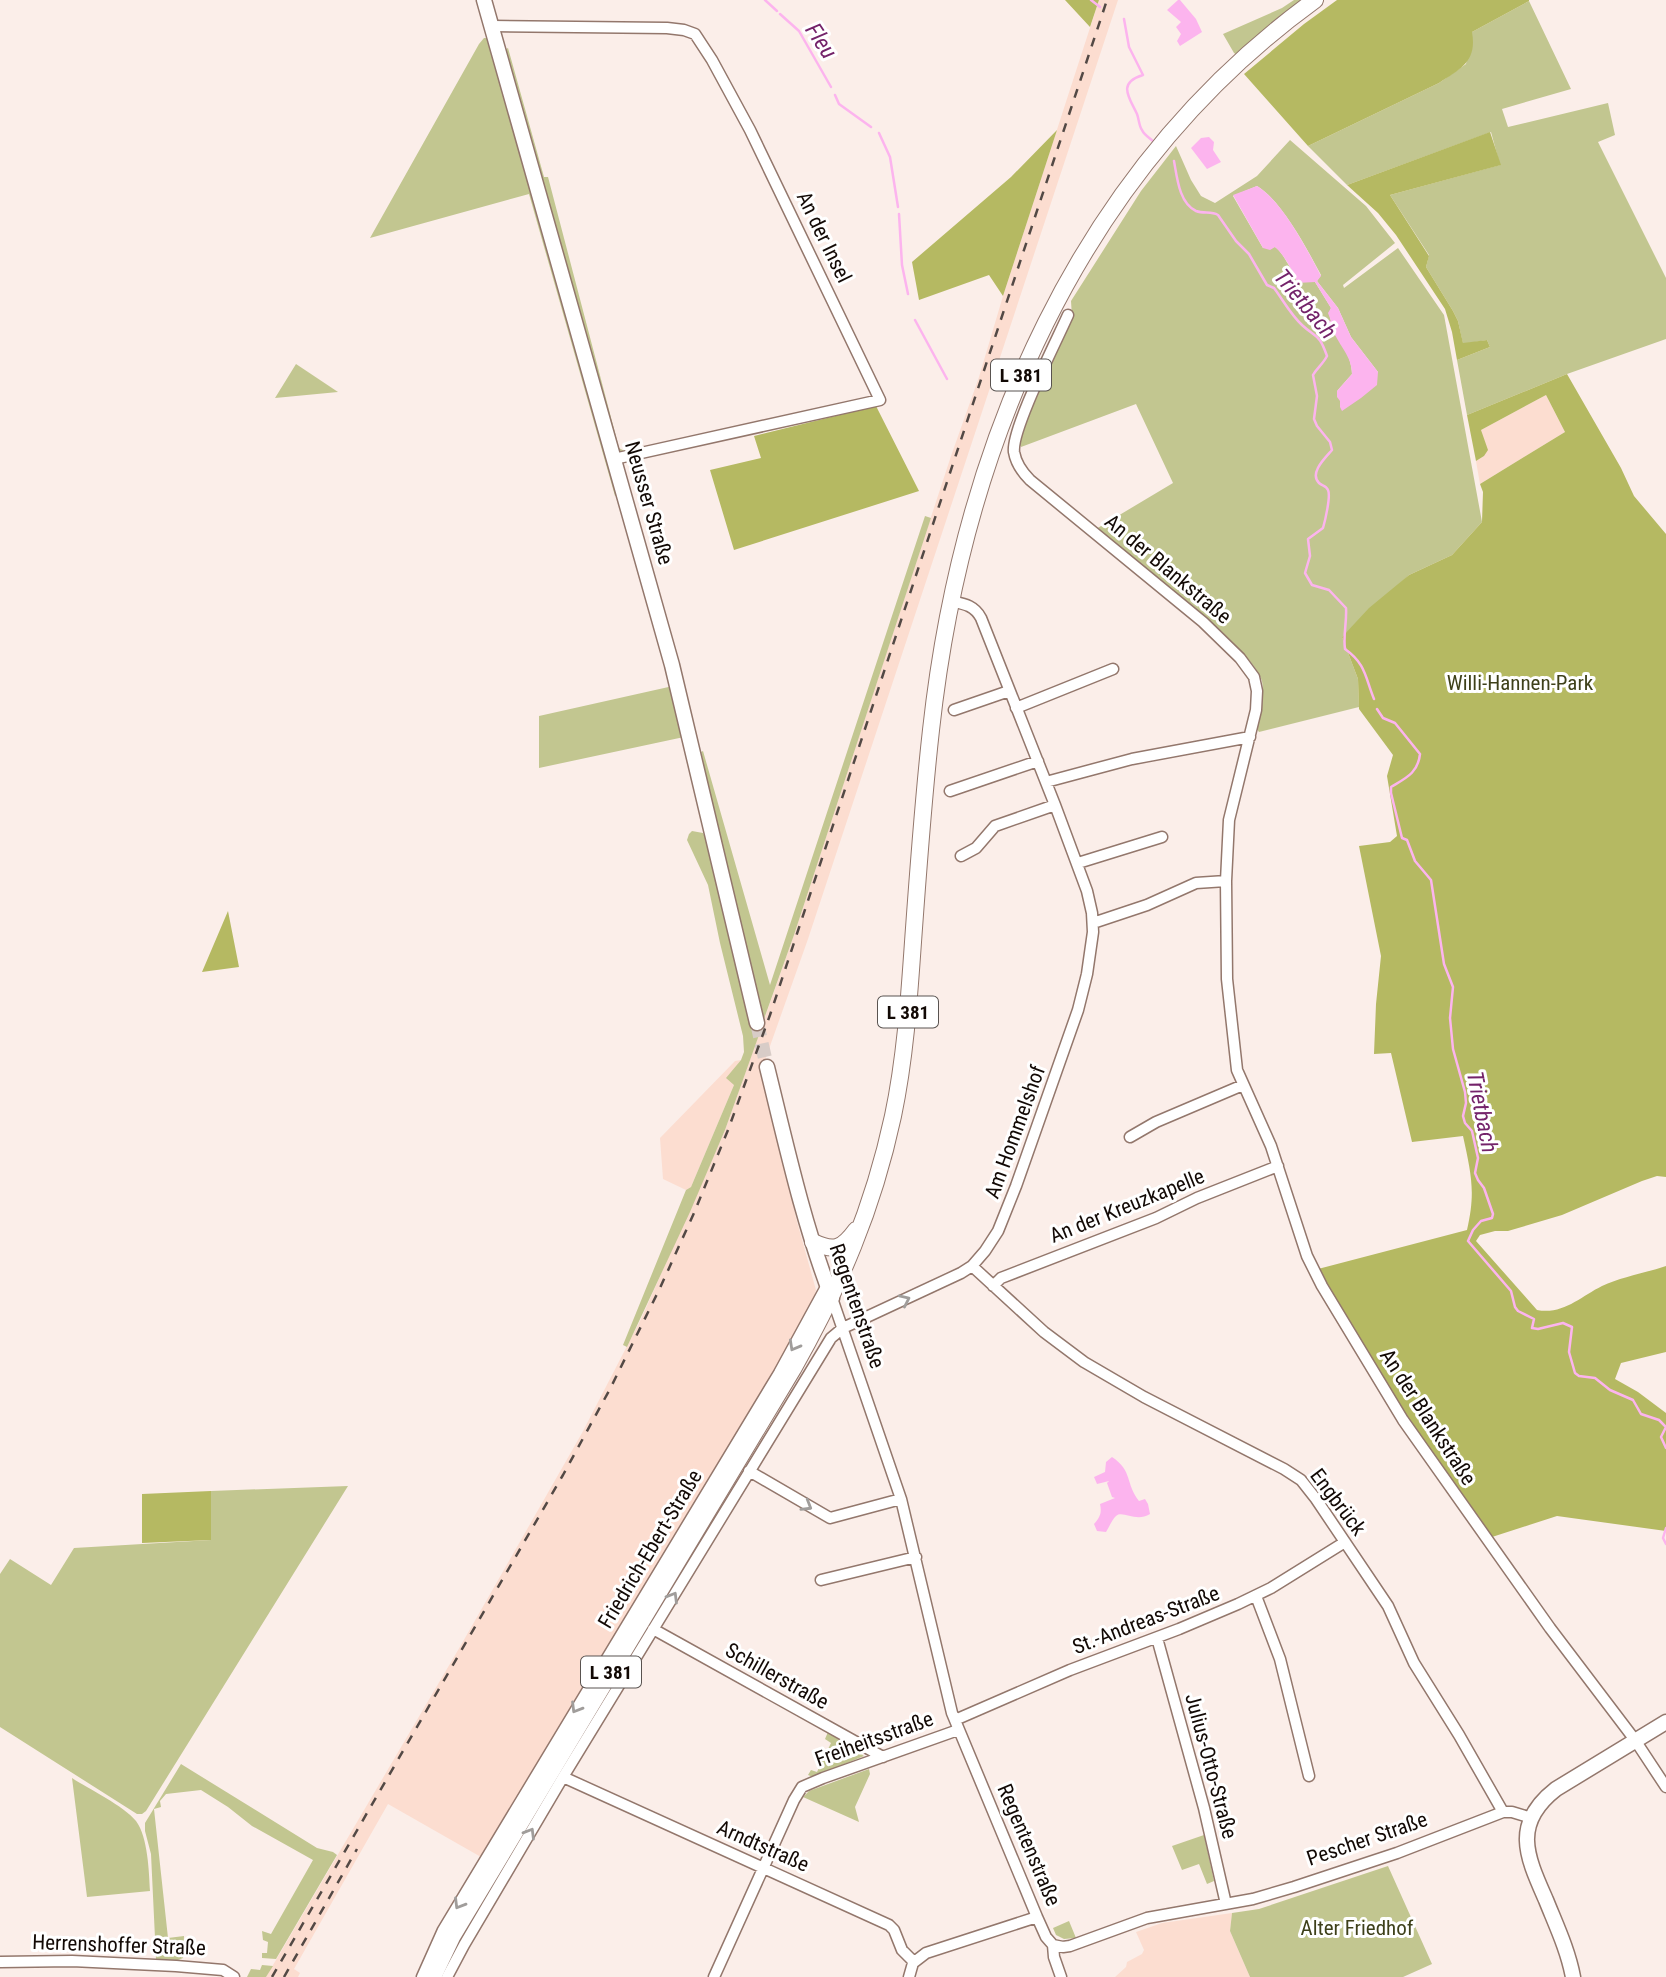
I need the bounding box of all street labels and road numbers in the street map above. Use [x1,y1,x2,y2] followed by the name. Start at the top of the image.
[792,188,856,286] street label: An der Insel
[991,360,1051,390] road number: L 381
[620,439,678,568] street label: Neusser Straße
[1100,509,1236,629] street label: An der Blankstraße
[878,996,938,1028] road number: L 381
[980,1062,1050,1202] street label: Am Hommelshof
[1046,1164,1208,1248] street label: An der Kreuzkapelle
[824,1241,890,1372] street label: Regentenstraße
[1375,1345,1481,1490] street label: An der Blankstraße
[1305,1464,1371,1540] street label: Engbrück
[593,1465,707,1633] street label: Friedrich-Ebert-Straße
[1069,1581,1223,1659] street label: St.-Andreas-Straße
[721,1638,833,1714] street label: Schillerstraße
[581,1656,641,1688] road number: L 381
[1180,1691,1242,1841] street label: Julius-Otto-Straße
[812,1706,936,1771] street label: Freiheitsstraße
[993,1780,1066,1910] street label: Regentenstraße
[1304,1807,1431,1871] street label: Pescher Straße
[713,1815,813,1877] street label: Arndtstraße
[32,1930,206,1960] street label: Herrenshoffer Straße

